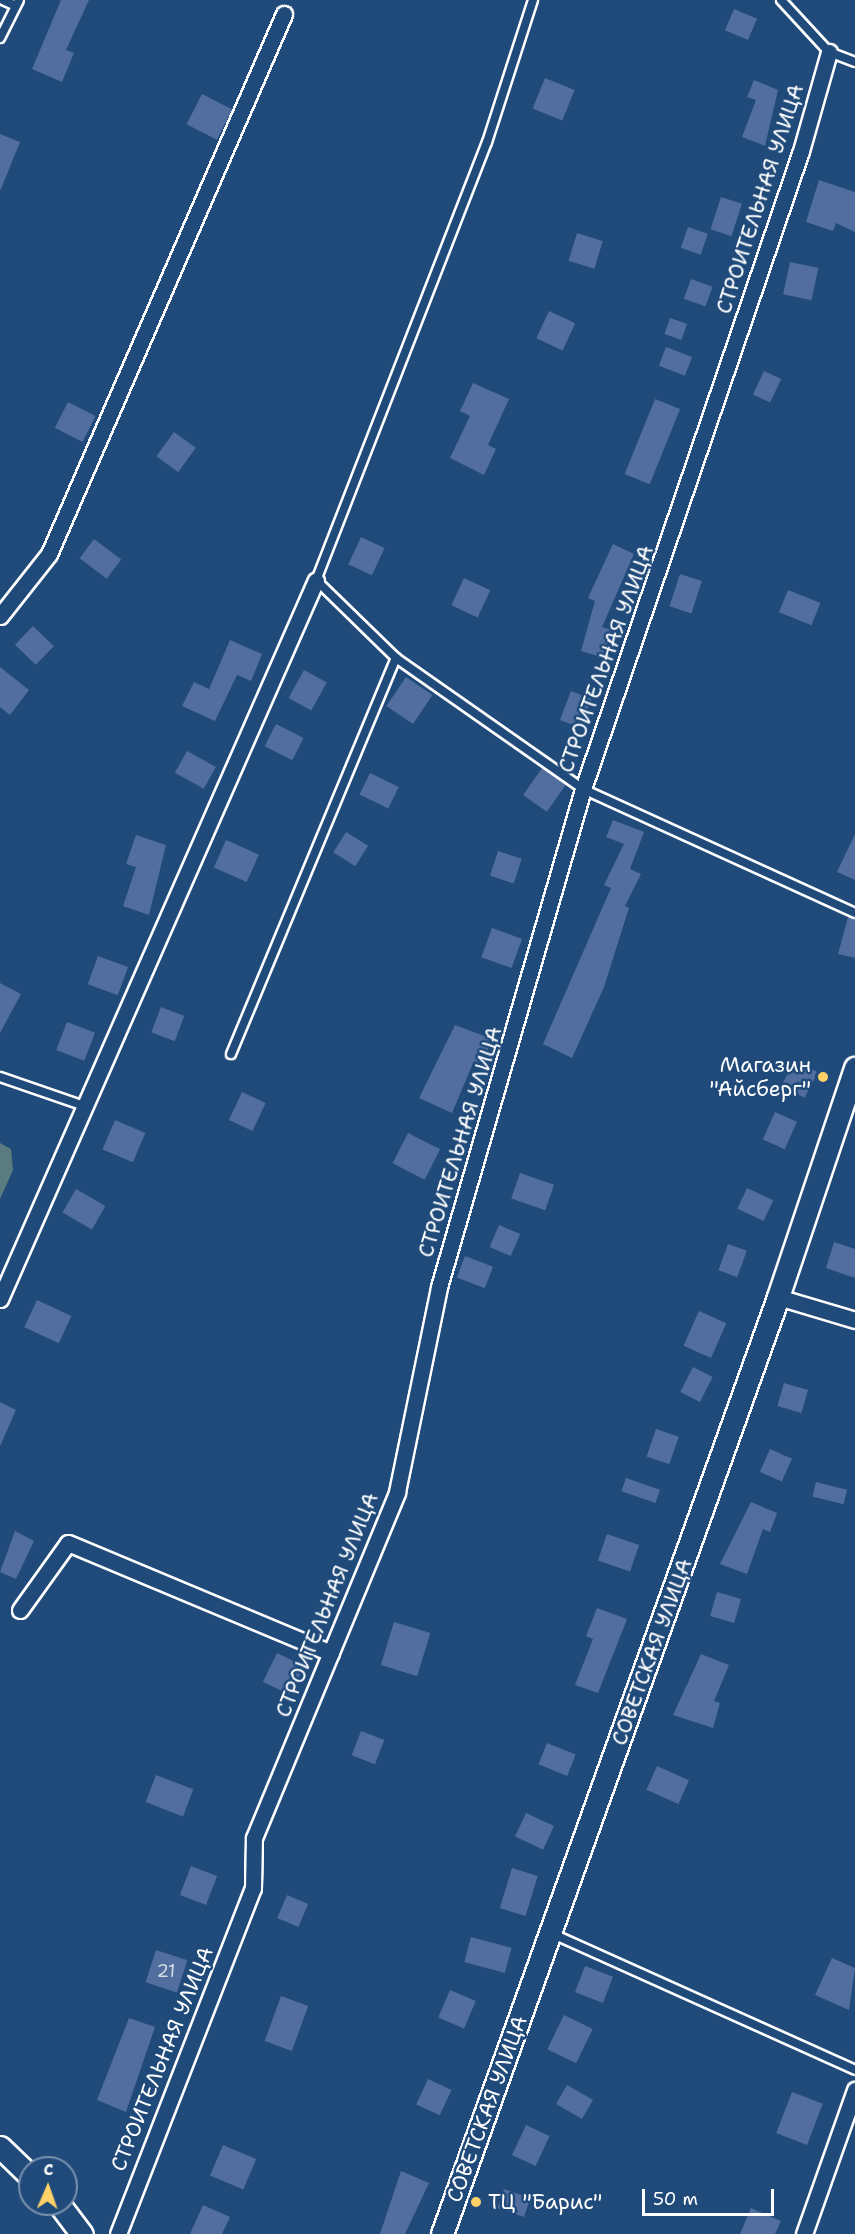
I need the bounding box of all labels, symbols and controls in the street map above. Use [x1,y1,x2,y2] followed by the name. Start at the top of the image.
[711,81,809,317] street label: СТРОИТЕЛЬНАЯ УЛИЦА
[553,542,659,776] street label: СТРОИТЕЛЬНАЯ УЛИЦА
[413,1024,507,1260] street label: СТРОИТЕЛЬНАЯ УЛИЦА
[710,1052,811,1102] place label: Магазин "Айсберг"
[816,1070,830,1084] marker: Магазин "Айсберг"
[270,1489,384,1721] street label: СТРОИТЕЛЬНАЯ УЛИЦА
[606,1555,698,1749] street label: СОВЕТСКАЯ УЛИЦА
[105,1943,219,2175] street label: СТРОИТЕЛЬНАЯ УЛИЦА
[156,1960,176,1982] house number: 21
[441,2012,533,2206] street label: СОВЕТСКАЯ УЛИЦА
[18,2156,78,2216] north arrow
[43,2159,54,2180] text: С
[645,2177,777,2215] scale bar
[653,2187,698,2211] text: 50 m
[488,2189,602,2215] place label: ТЦ "Барис"
[469,2195,483,2209] marker: ТЦ "Барис"

